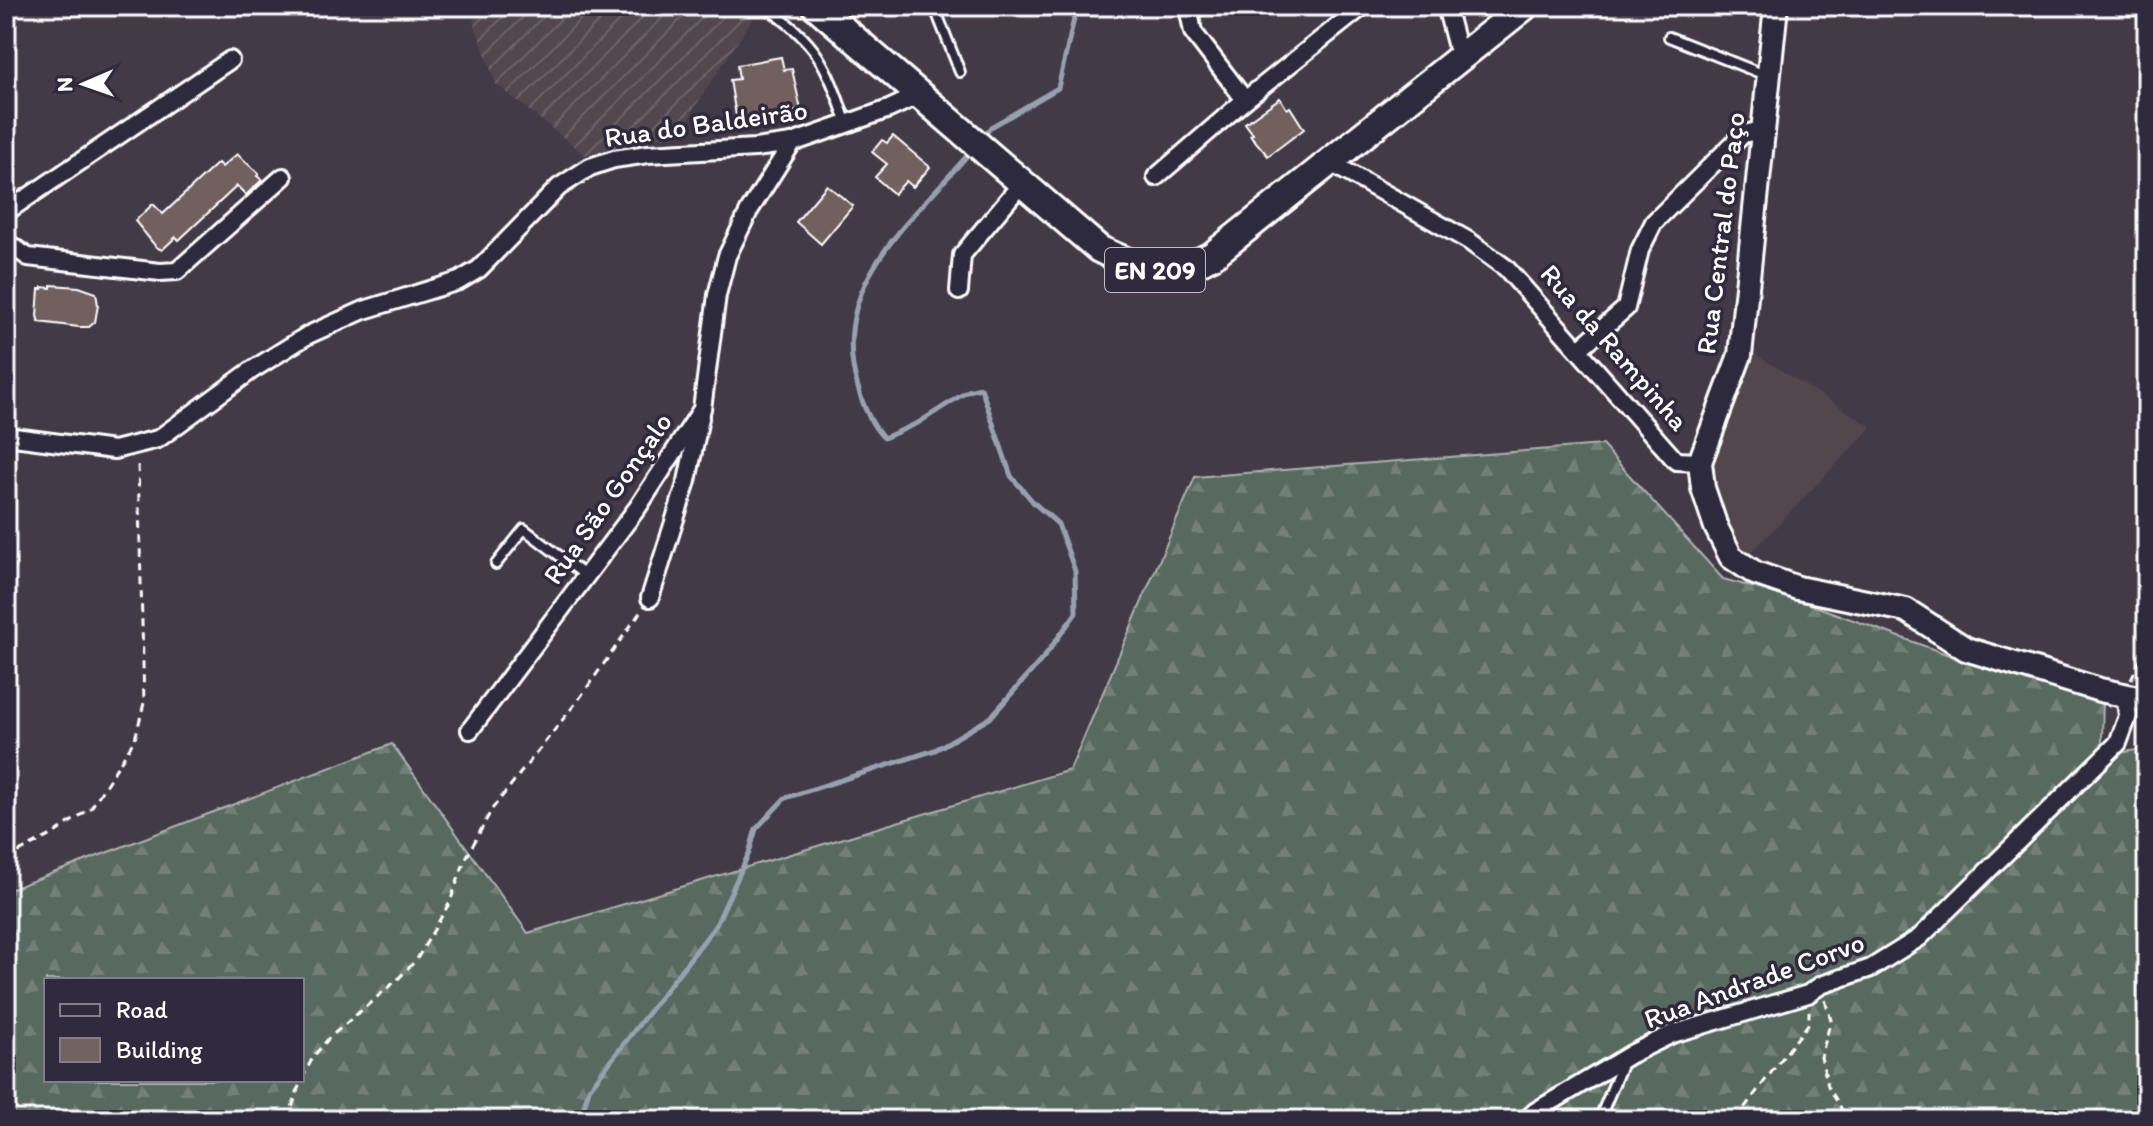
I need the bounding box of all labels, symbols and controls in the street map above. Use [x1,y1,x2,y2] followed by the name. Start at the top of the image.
[44,44,124,124] north arrow
[51,77,78,93] text: N
[602,92,810,154] street label: Rua do Baldeirão
[1688,110,1752,356] street label: Rua Central do Paço
[1105,248,1205,292] road number: EN 209
[1533,257,1697,438] street label: Rua da Rampinha
[535,406,679,590] street label: Rua São Gonçalo
[1639,924,1869,1036] street label: Rua Andrade Corvo
[44,978,304,1082] legend
[116,995,168,1024] text: Road
[116,1035,203,1064] text: Building

